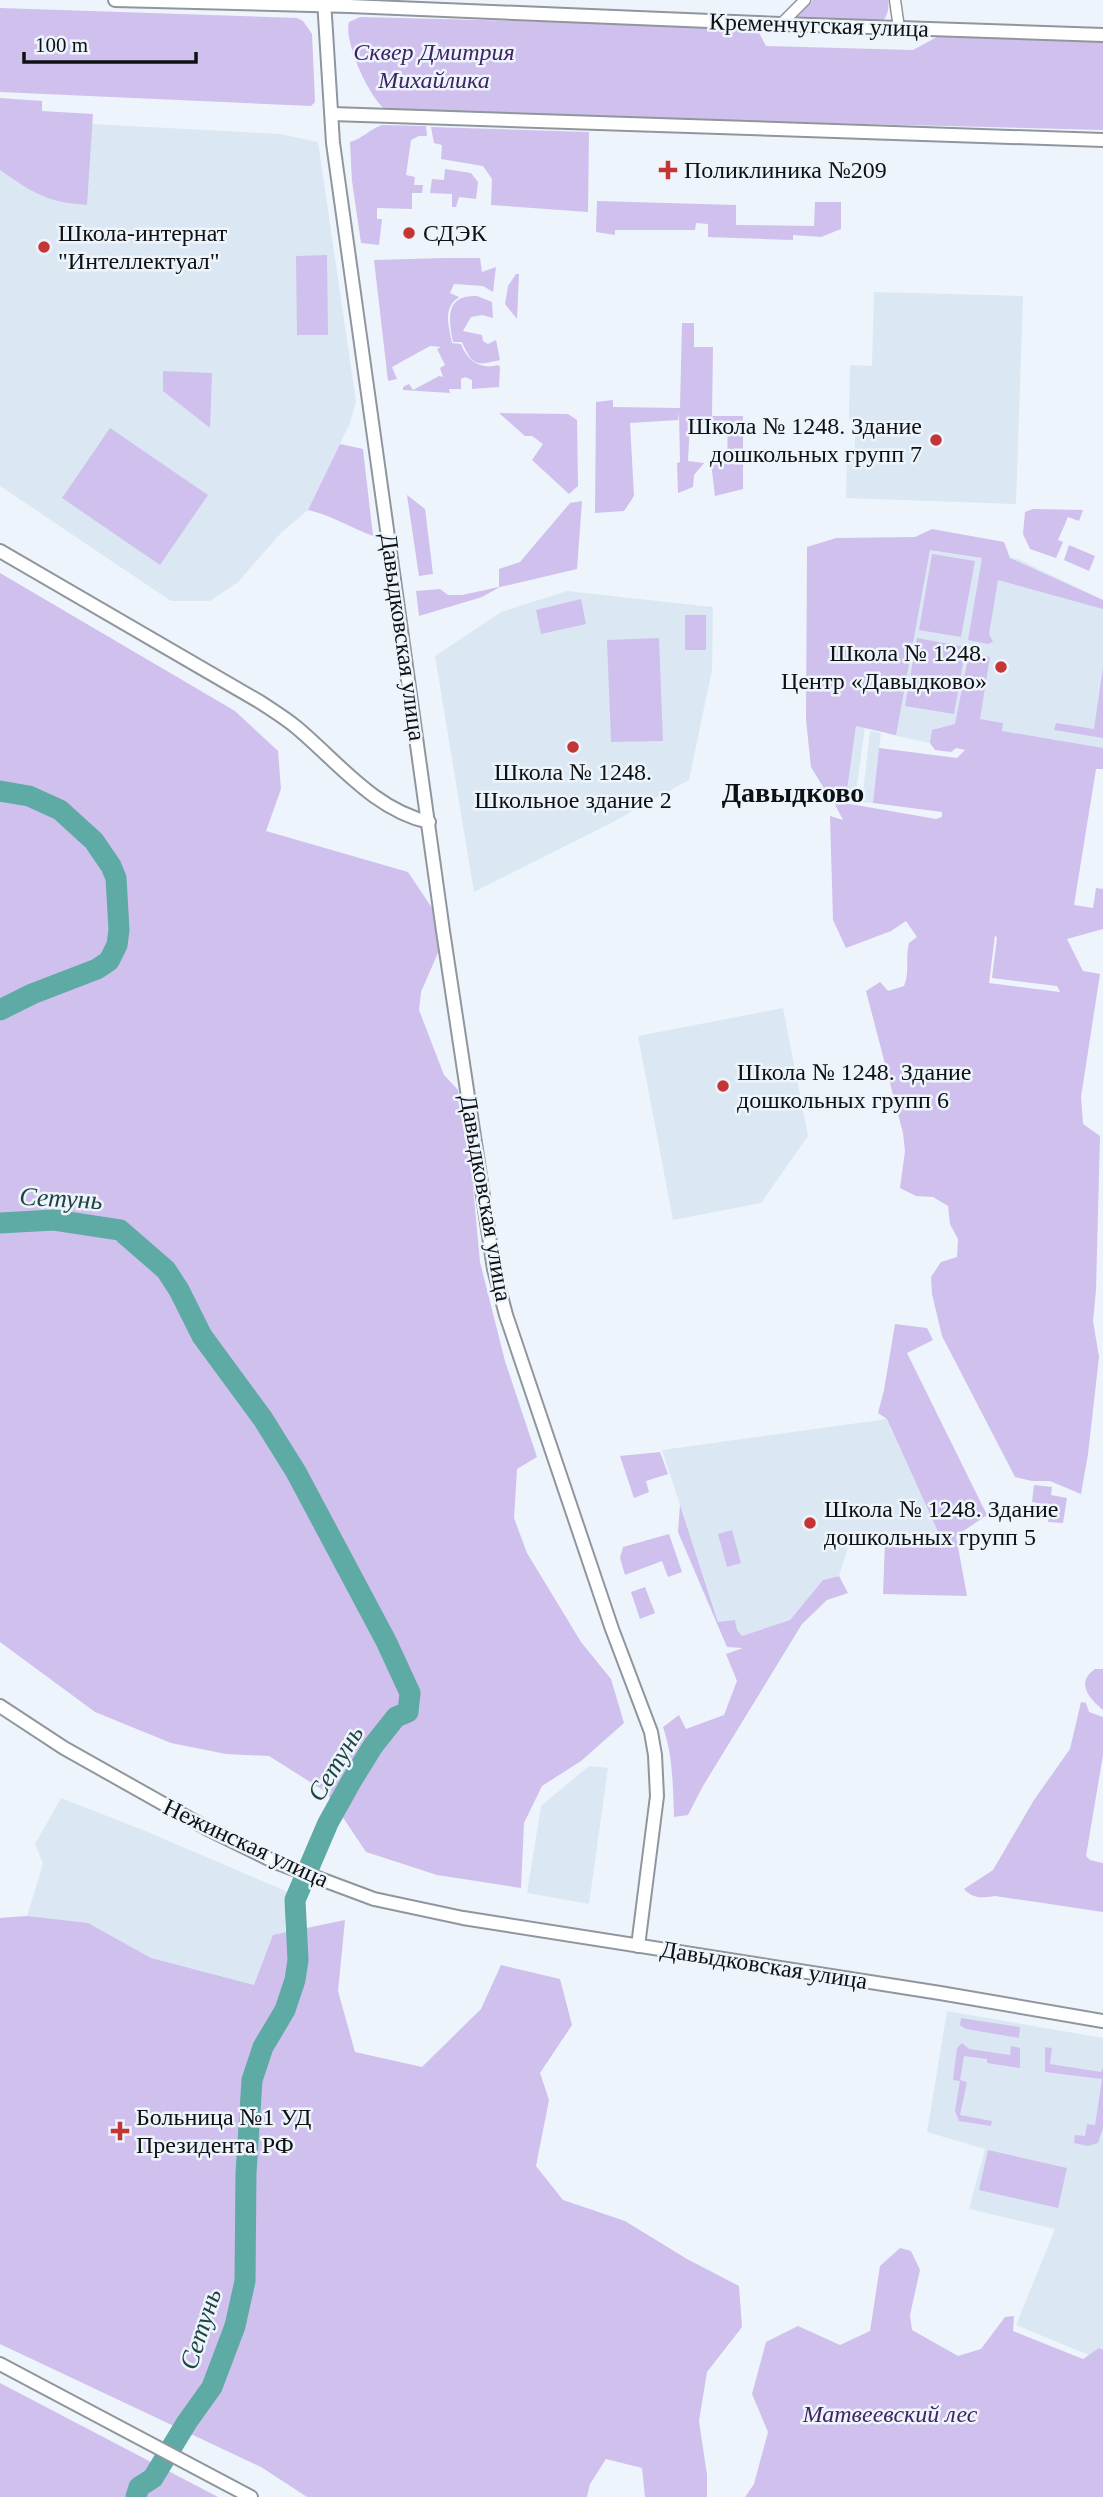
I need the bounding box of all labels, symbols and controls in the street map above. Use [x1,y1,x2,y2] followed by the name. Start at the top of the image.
[709,8,930,42] street label: Кременчугская улица
[24,21,196,65] scale bar
[35,33,88,57] text: 100 m
[353,39,515,93] park label: Сквер Дмитрия Михайлика
[684,157,887,183] place label: Поликлиника №209
[658,160,678,180] marker: Поликлиника №209
[58,220,228,274] place label: Школа-интернат "Интеллектуал"
[423,220,488,246] place label: СДЭК
[401,225,417,241] marker: СДЭК
[36,239,52,255] marker: Школа-интернат "Интеллектуал"
[688,413,922,467] place label: Школа № 1248. Здание дошкольных групп 7
[928,432,944,448] marker: Школа № 1248. Здание дошкольных групп 7
[376,532,430,743] street label: Давыдковская улица
[781,640,987,694] place label: Школа № 1248. Центр «Давыдково»
[993,659,1009,675] marker: Школа № 1248. Центр «Давыдково»
[565,739,581,755] marker: Школа № 1248. Школьное здание 2
[474,759,672,813] place label: Школа № 1248. Школьное здание 2
[722,777,864,808] district label: Давыдково
[737,1059,972,1113] place label: Школа № 1248. Здание дошкольных групп 6
[715,1078,731,1094] marker: Школа № 1248. Здание дошкольных групп 6
[455,1093,517,1304] street label: Давыдковская улица
[19,1182,103,1215] water label: Сетунь
[824,1496,1059,1550] place label: Школа № 1248. Здание дошкольных групп 5
[802,1515,818,1531] marker: Школа № 1248. Здание дошкольных групп 5
[302,1720,369,1806] water label: Сетунь
[159,1793,333,1893] street label: Нежинская улица
[659,1936,870,1994] street label: Давыдковская улица
[136,2104,311,2158] place label: Больница №1 УД Президента РФ
[110,2121,130,2141] marker: Больница №1 УД Президента РФ
[174,2285,227,2373] water label: Сетунь
[802,2401,978,2427] park label: Матвеевский лес

